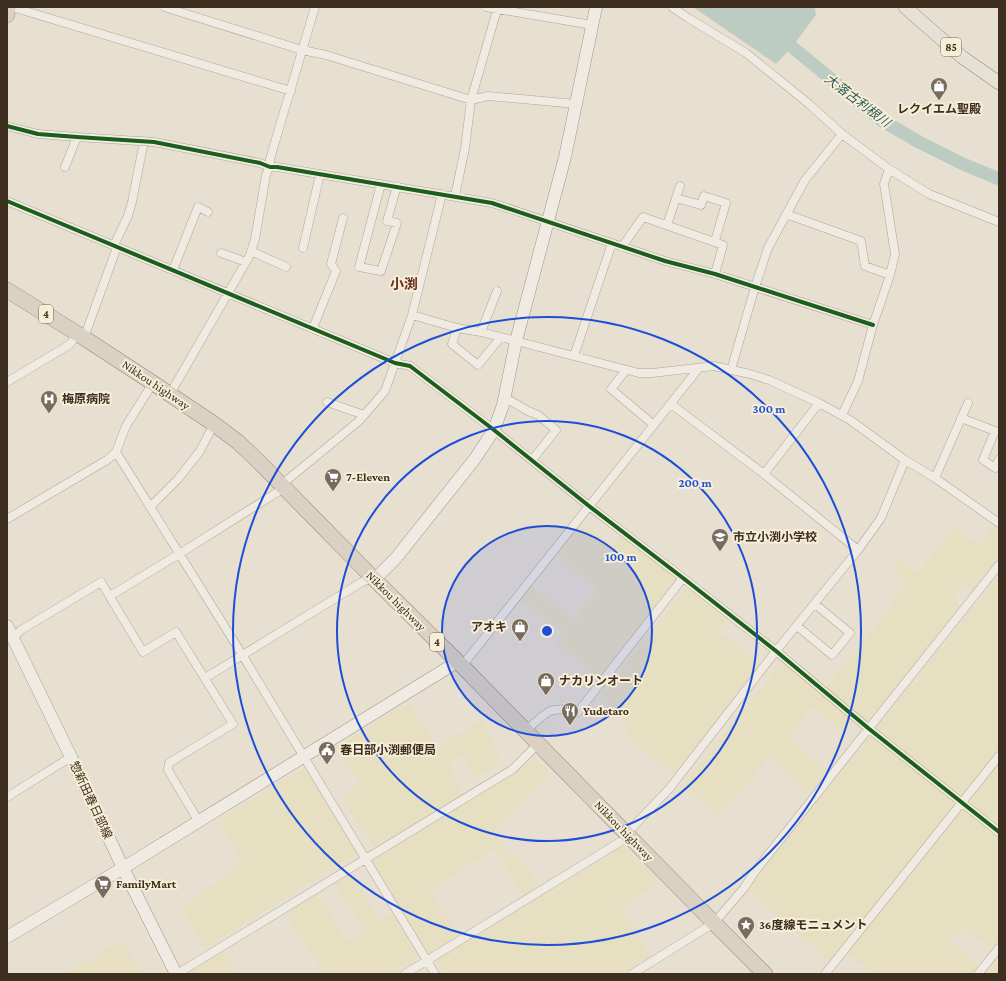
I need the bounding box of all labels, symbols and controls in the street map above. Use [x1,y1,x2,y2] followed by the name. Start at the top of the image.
[941,38,961,56] road number: 85
[822,71,895,131] water label: 大落古利根川
[929,76,949,101] shop icon: レクイエム聖殿
[897,102,981,116] place label: レクイエム聖殿
[390,276,418,292] district label: 小渕
[39,305,53,323] road number: 4
[120,357,193,413] street label: Nikkou highway
[39,389,59,414] hospital icon: 梅原病院
[62,392,110,406] place label: 梅原病院
[753,402,786,416] text: 300 m
[323,467,343,492] supermarket icon: 7-Eleven
[346,470,390,484] place label: 7-Eleven
[678,476,712,490] text: 200 m
[710,527,730,552] school or university icon: 市立小渕小学校
[733,530,817,544] place label: 市立小渕小学校
[605,550,638,564] text: 100 m
[363,568,429,634] street label: Nikkou highway
[510,617,530,642] shop icon: アオキ
[471,620,507,634] place label: アオキ
[540,624,554,638] centre of rings
[430,633,444,651] road number: 4
[536,671,556,696] shop icon: ナカリンオート
[559,674,643,688] place label: ナカリンオート
[560,701,580,726] restaurant icon: Yudetaro
[583,704,629,718] place label: Yudetaro
[317,740,337,765] public building icon: 春日部小渕郵便局
[340,743,436,757] place label: 春日部小渕郵便局
[67,759,115,841] street label: 惣新田春日部線
[592,798,657,864] street label: Nikkou highway
[93,874,113,899] supermarket icon: FamilyMart
[116,877,177,891] place label: FamilyMart
[736,915,756,940] place icon: 36度線モニュメント
[759,918,867,932] place label: 36度線モニュメント

